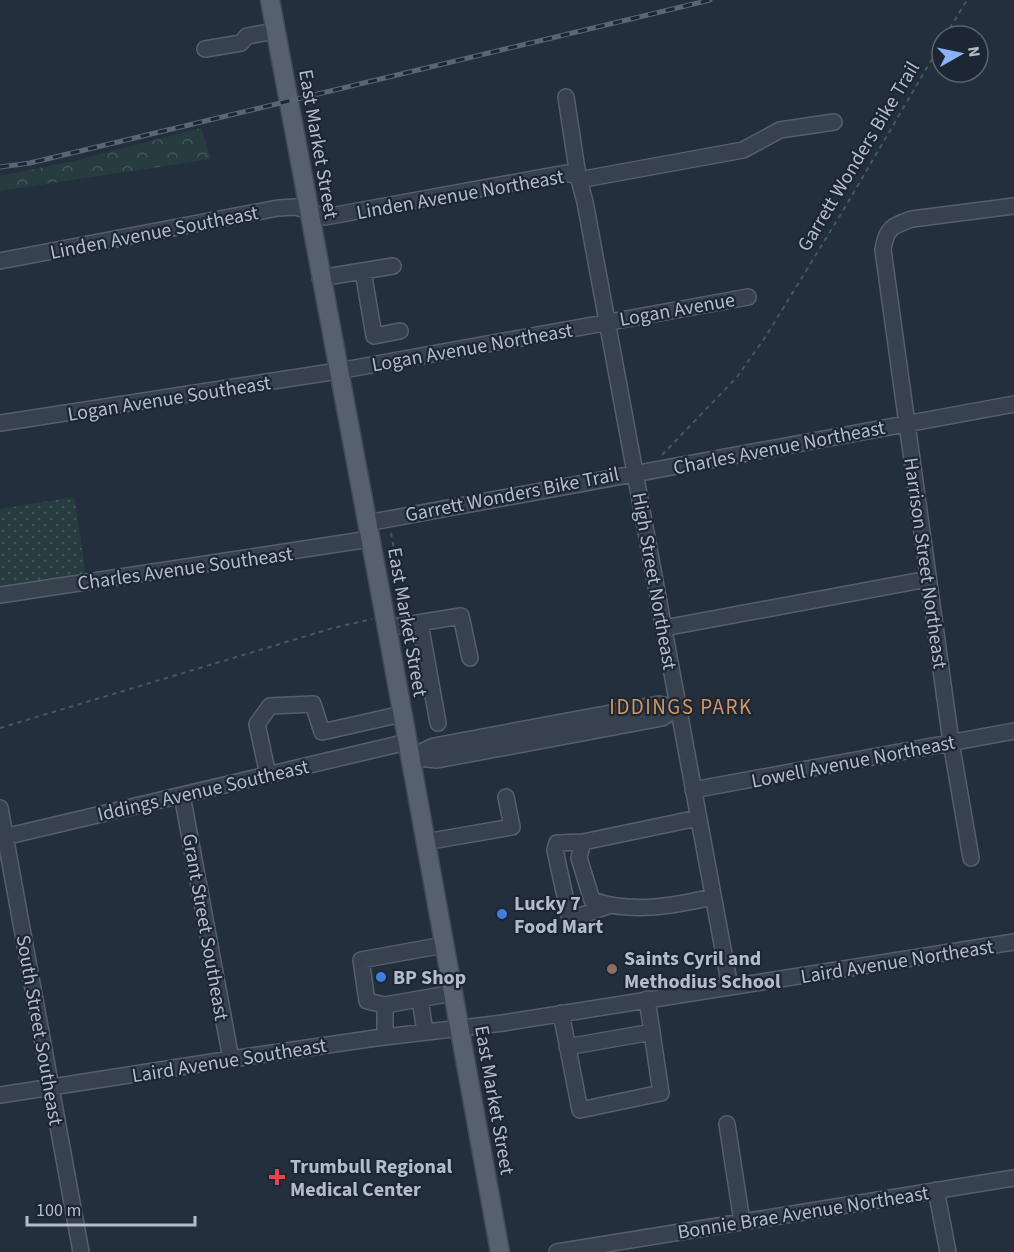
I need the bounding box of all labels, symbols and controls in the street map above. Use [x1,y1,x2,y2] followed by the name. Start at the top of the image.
[930,24,990,84] north arrow
[962,45,986,59] text: N
[791,56,927,257] street label: Garrett Wonders Bike Trail
[291,67,345,221] street label: East Market Street
[354,163,566,227] street label: Linden Avenue Northeast
[48,199,261,267] street label: Linden Avenue Southeast
[617,286,737,334] street label: Logan Avenue
[370,316,575,379] street label: Logan Avenue Northeast
[66,369,273,429] street label: Logan Avenue Southeast
[671,414,888,482] street label: Charles Avenue Northeast
[896,456,954,671] street label: Harrison Street Northeast
[403,461,621,529] street label: Garrett Wonders Bike Trail
[625,490,683,672] street label: High Street Northeast
[76,540,295,598] street label: Charles Avenue Southeast
[380,545,434,699] street label: East Market Street
[609,692,753,722] district label: IDDINGS PARK
[749,728,958,795] street label: Lowell Avenue Northeast
[95,753,312,829] street label: Iddings Avenue Southeast
[175,832,235,1023] street label: Grant Street Southeast
[514,890,604,941] place label: Lucky 7 Food Mart
[495,907,509,921] marker: Lucky 7 Food Mart
[9,933,70,1128] street label: South Street Southeast
[799,933,996,991] street label: Laird Avenue Northeast
[624,945,781,996] place label: Saints Cyril and Methodius School
[605,962,619,976] marker: Saints Cyril and Methodius School
[393,964,466,992] place label: BP Shop
[374,970,388,984] marker: BP Shop
[467,1023,521,1177] street label: East Market Street
[130,1032,329,1090] street label: Laird Avenue Southeast
[290,1153,453,1204] place label: Trumbull Regional Medical Center
[268,1168,286,1186] marker: Trumbull Regional Medical Center
[676,1179,931,1247] street label: Bonnie Brae Avenue Northeast
[27,1189,195,1227] scale bar
[36,1198,81,1223] text: 100 m

